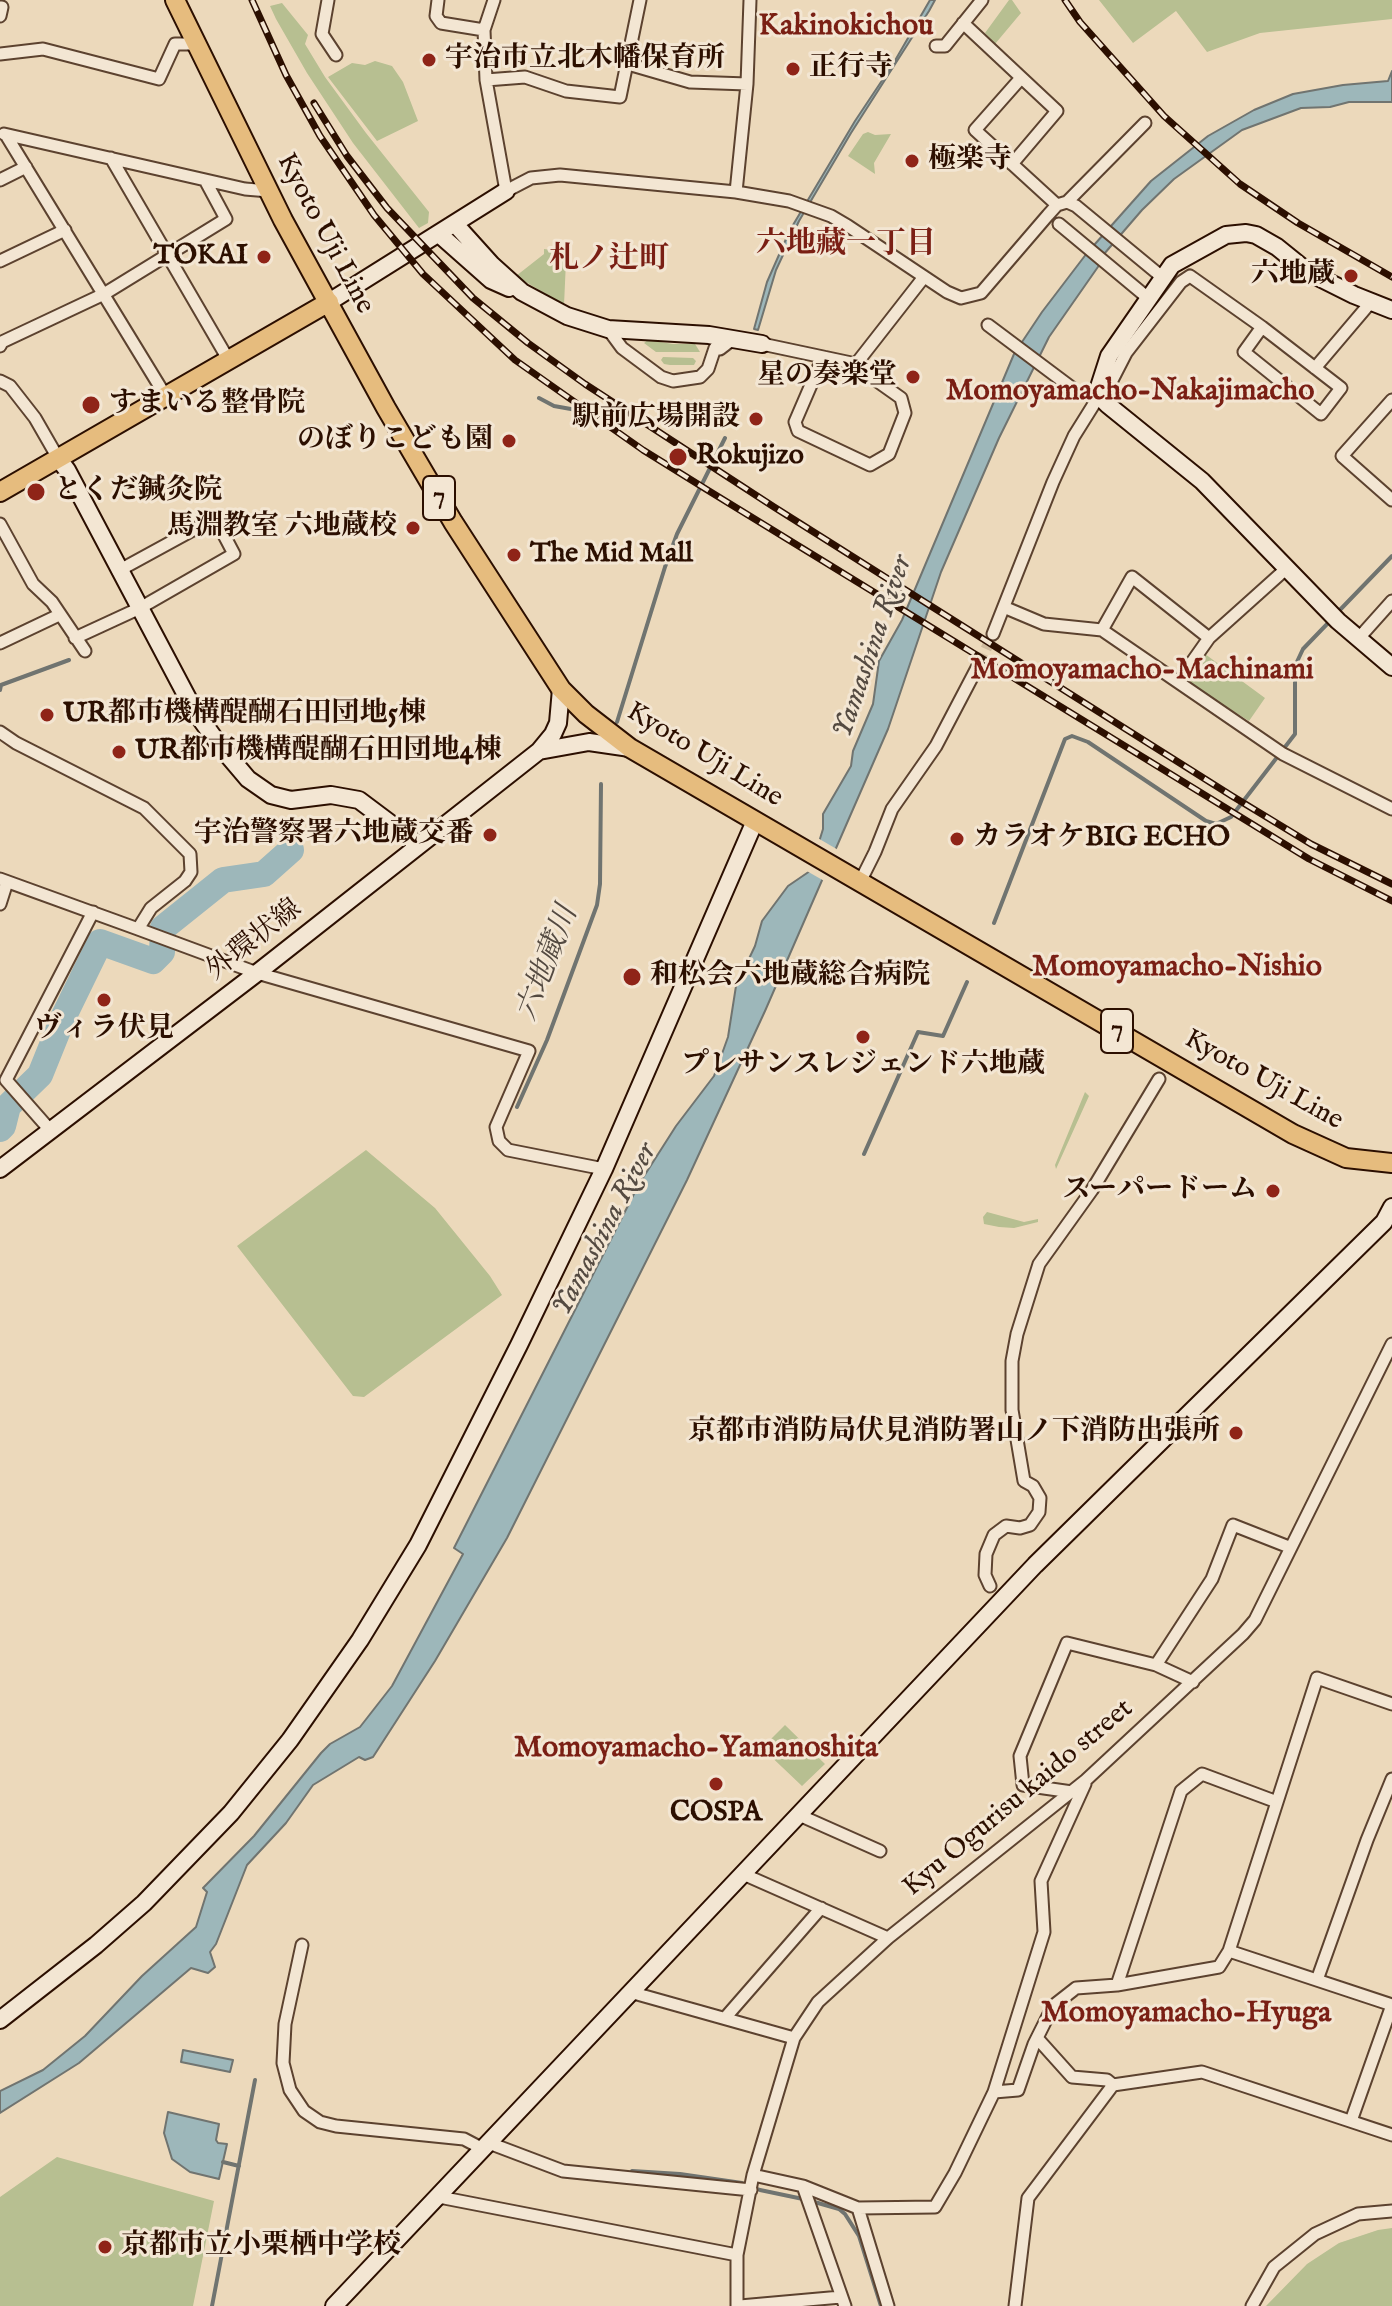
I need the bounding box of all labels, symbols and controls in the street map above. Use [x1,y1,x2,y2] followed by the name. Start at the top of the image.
[758,10,934,46] district label: Kakinokichou
[445,43,725,77] place label: 宇治市立北木幡保育所
[420,51,438,69] marker: 宇治市立北木幡保育所
[809,52,893,86] place label: 正行寺
[784,60,802,78] marker: 正行寺
[928,144,1012,178] place label: 極楽寺
[268,148,380,320] street label: Kyoto Uji Line
[903,152,921,170] marker: 極楽寺
[756,228,936,264] district label: 六地藏一丁目
[153,240,248,274] place label: TOKAI
[549,243,669,279] district label: 札ノ辻町
[255,248,273,266] marker: TOKAI
[1251,259,1335,293] place label: 六地蔵
[1342,267,1360,285] marker: 六地蔵
[757,360,897,394] place label: 星の奏楽堂
[904,368,922,386] marker: 星の奏楽堂
[946,375,1314,411] district label: Momoyamacho-Nakajimacho
[109,388,305,422] place label: すまいる整骨院
[80,394,102,416] marker: すまいる整骨院
[572,402,740,436] place label: 駅前広場開設
[747,410,765,428] marker: 駅前広場開設
[297,424,493,458] place label: のぼりこども園
[500,432,518,450] marker: のぼりこども園
[696,440,804,474] place label: Rokujizo
[667,446,689,468] marker: Rokujizo
[54,475,222,509] place label: とくだ鍼灸院
[423,476,455,520] road number: 7
[25,481,47,503] marker: とくだ鍼灸院
[167,511,397,545] place label: 馬淵教室 六地蔵校
[404,519,422,537] marker: 馬淵教室 六地蔵校
[530,538,693,572] place label: The Mid Mall
[505,546,523,564] marker: The Mid Mall
[826,551,922,743] water label: Yamashina River
[970,654,1314,690] district label: Momoyamacho-Machinami
[620,696,788,816] street label: Kyoto Uji Line
[63,698,426,732] place label: UR都市機構醍醐石田団地5棟
[38,706,56,724] marker: UR都市機構醍醐石田団地5棟
[135,735,502,769] place label: UR都市機構醍醐石田団地4棟
[110,743,128,761] marker: UR都市機構醍醐石田団地4棟
[194,818,474,852] place label: 宇治警察署六地蔵交番
[973,822,1230,856] place label: カラオケBIG ECHO
[481,826,499,844] marker: 宇治警察署六地蔵交番
[948,830,966,848] marker: カラオケBIG ECHO
[201,893,309,989] street label: 外環状線
[511,902,587,1026] water label: 六地蔵川
[1032,951,1322,987] district label: Momoyamacho-Nishio
[650,960,930,994] place label: 和松会六地蔵総合病院
[621,966,643,988] marker: 和松会六地蔵総合病院
[95,991,113,1009] marker: ヴィラ伏見
[1101,1009,1133,1053] road number: 7
[34,1013,174,1047] place label: ヴィラ伏見
[1178,1023,1348,1139] street label: Kyoto Uji Line
[854,1028,872,1046] marker: プレサンスレジェンド六地蔵
[681,1049,1045,1083] place label: プレサンスレジェンド六地蔵
[545,1137,667,1323] water label: Yamashina River
[1062,1174,1257,1208] place label: スーパードーム
[1264,1182,1282,1200] marker: スーパードーム
[688,1416,1220,1450] place label: 京都市消防局伏見消防署山ノ下消防出張所
[1227,1424,1245,1442] marker: 京都市消防局伏見消防署山ノ下消防出張所
[897,1693,1141,1905] street label: Kyu Ogurisu kaido street
[514,1732,878,1768] district label: Momoyamacho-Yamanoshita
[707,1775,725,1793] marker: COSPA
[670,1797,762,1831] place label: COSPA
[1041,1997,1331,2033] district label: Momoyamacho-Hyuga
[121,2230,401,2264] place label: 京都市立小栗栖中学校
[96,2238,114,2256] marker: 京都市立小栗栖中学校

